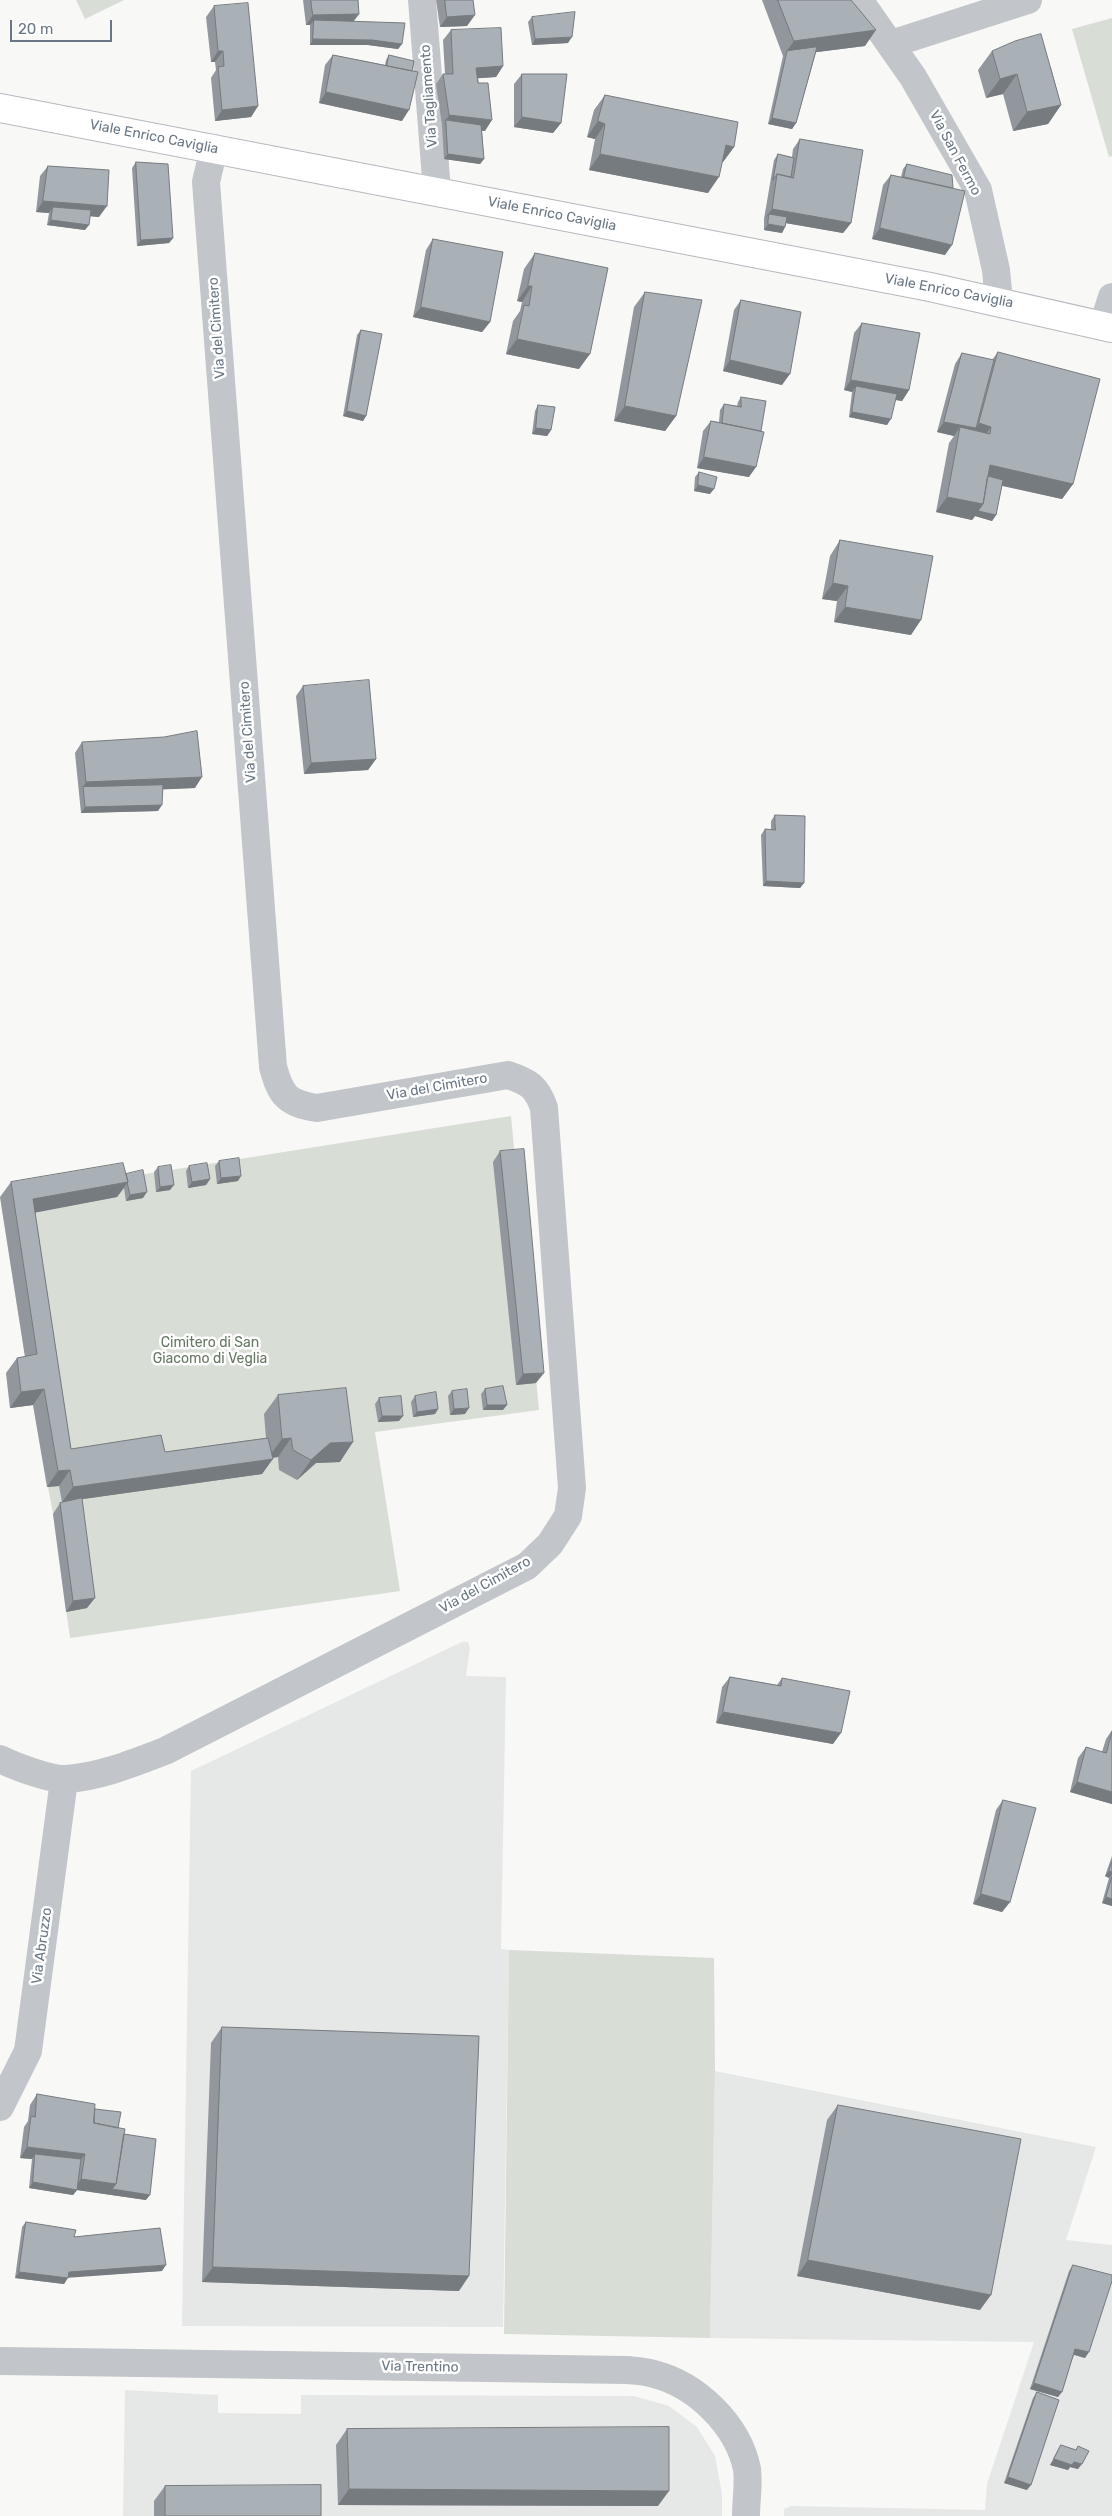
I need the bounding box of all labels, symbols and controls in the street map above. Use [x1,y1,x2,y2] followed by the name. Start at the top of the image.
[12,10,115,42] scale bar
[18,20,53,38] text: 20 m
[417,44,441,148] street label: Via Tagliamento
[926,108,984,198] street label: Via San Fermo
[88,116,220,158] street label: Viale Enrico Caviglia
[486,193,618,235] street label: Viale Enrico Caviglia
[883,270,1015,312] street label: Viale Enrico Caviglia
[205,277,229,379] street label: Via del Cimitero
[236,681,260,783] street label: Via del Cimitero
[385,1070,489,1104] street label: Via del Cimitero
[153,1335,267,1368] park label: Cimitero di San Giacomo di Veglia
[436,1553,534,1617] street label: Via del Cimitero
[28,1907,56,1985] street label: Via Abruzzo
[381,2358,459,2376] street label: Via Trentino

